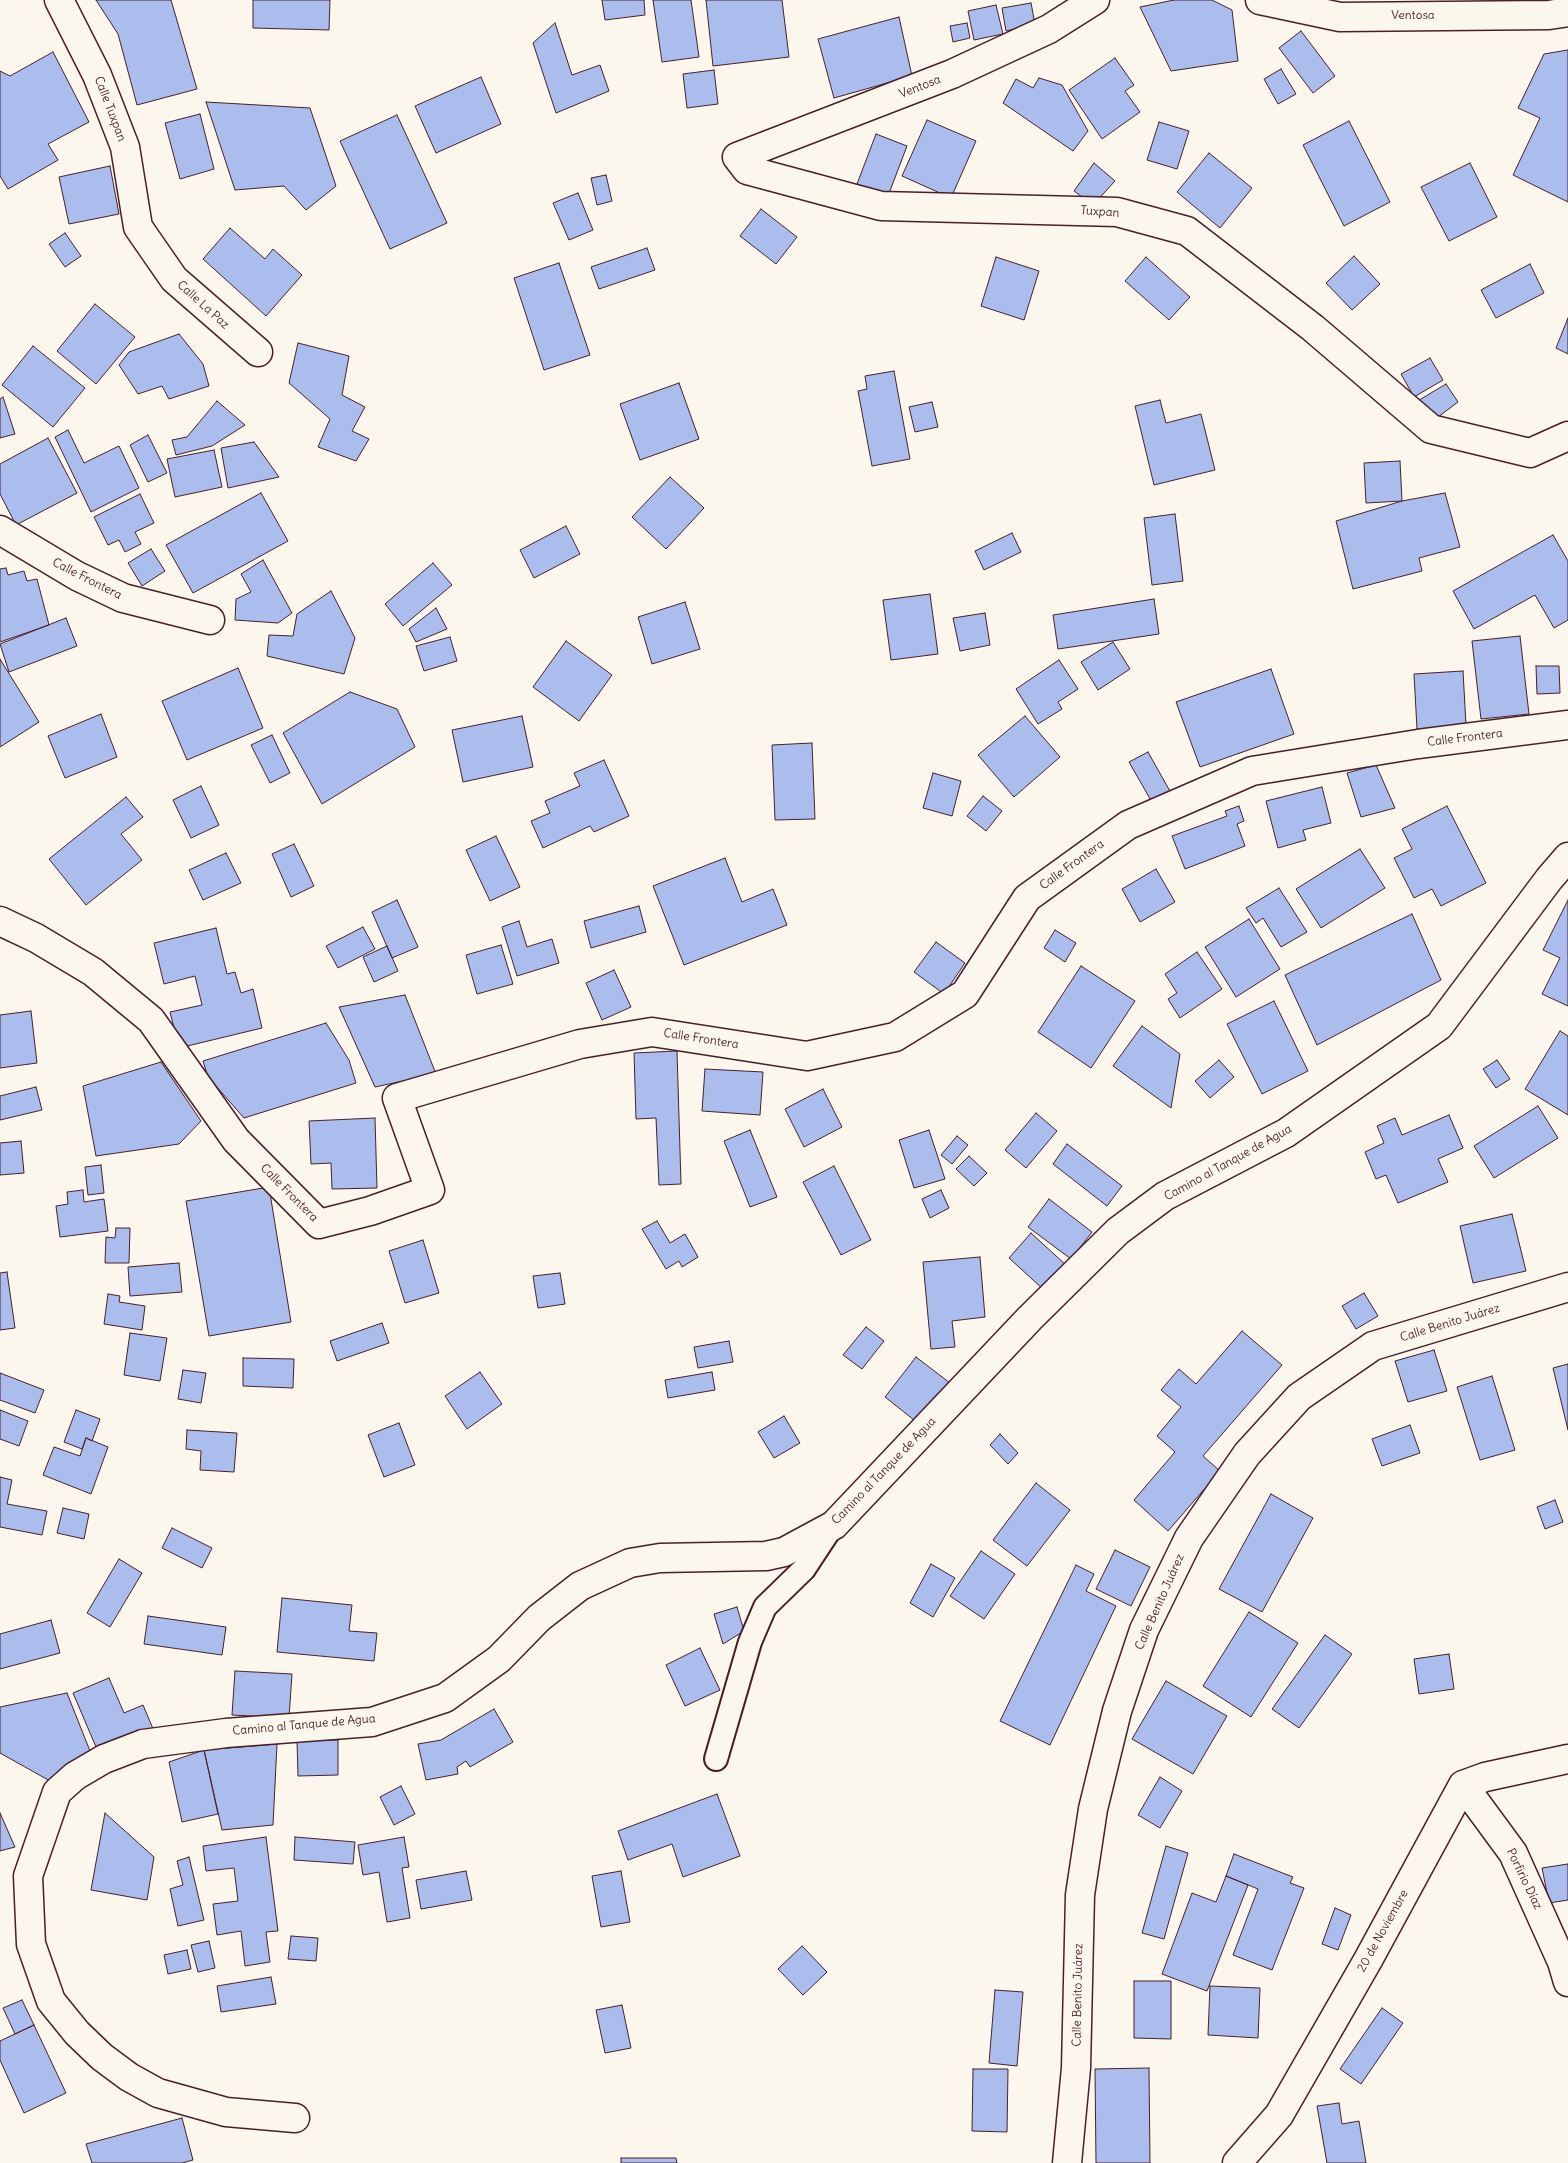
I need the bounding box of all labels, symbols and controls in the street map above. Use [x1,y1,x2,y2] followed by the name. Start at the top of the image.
[1391,9,1435,23] street label: Ventosa
[897,72,943,102] street label: Ventosa
[91,75,129,143] street label: Calle Tuxpan
[1080,203,1120,221] street label: Tuxpan
[174,278,232,332] street label: Calle La Paz
[50,555,124,603] street label: Calle Frontera
[1426,726,1504,750] street label: Calle Frontera
[1037,837,1107,893] street label: Calle Frontera
[662,1026,740,1052] street label: Calle Frontera
[1162,1122,1294,1204] street label: Camino al Tanque de Agua
[257,1161,321,1225] street label: Calle Frontera
[1398,1301,1502,1345] street label: Calle Benito Juárez
[829,1414,939,1528] street label: Camino al Tanque de Agua
[1132,1552,1188,1652] street label: Calle Benito Juárez
[232,1712,376,1738] street label: Camino al Tanque de Agua
[1503,1846,1545,1912] street label: Porfirio Díaz
[1354,1887,1412,1975] street label: 20 de Noviembre
[1070,1943,1086,2047] street label: Calle Benito Juárez

